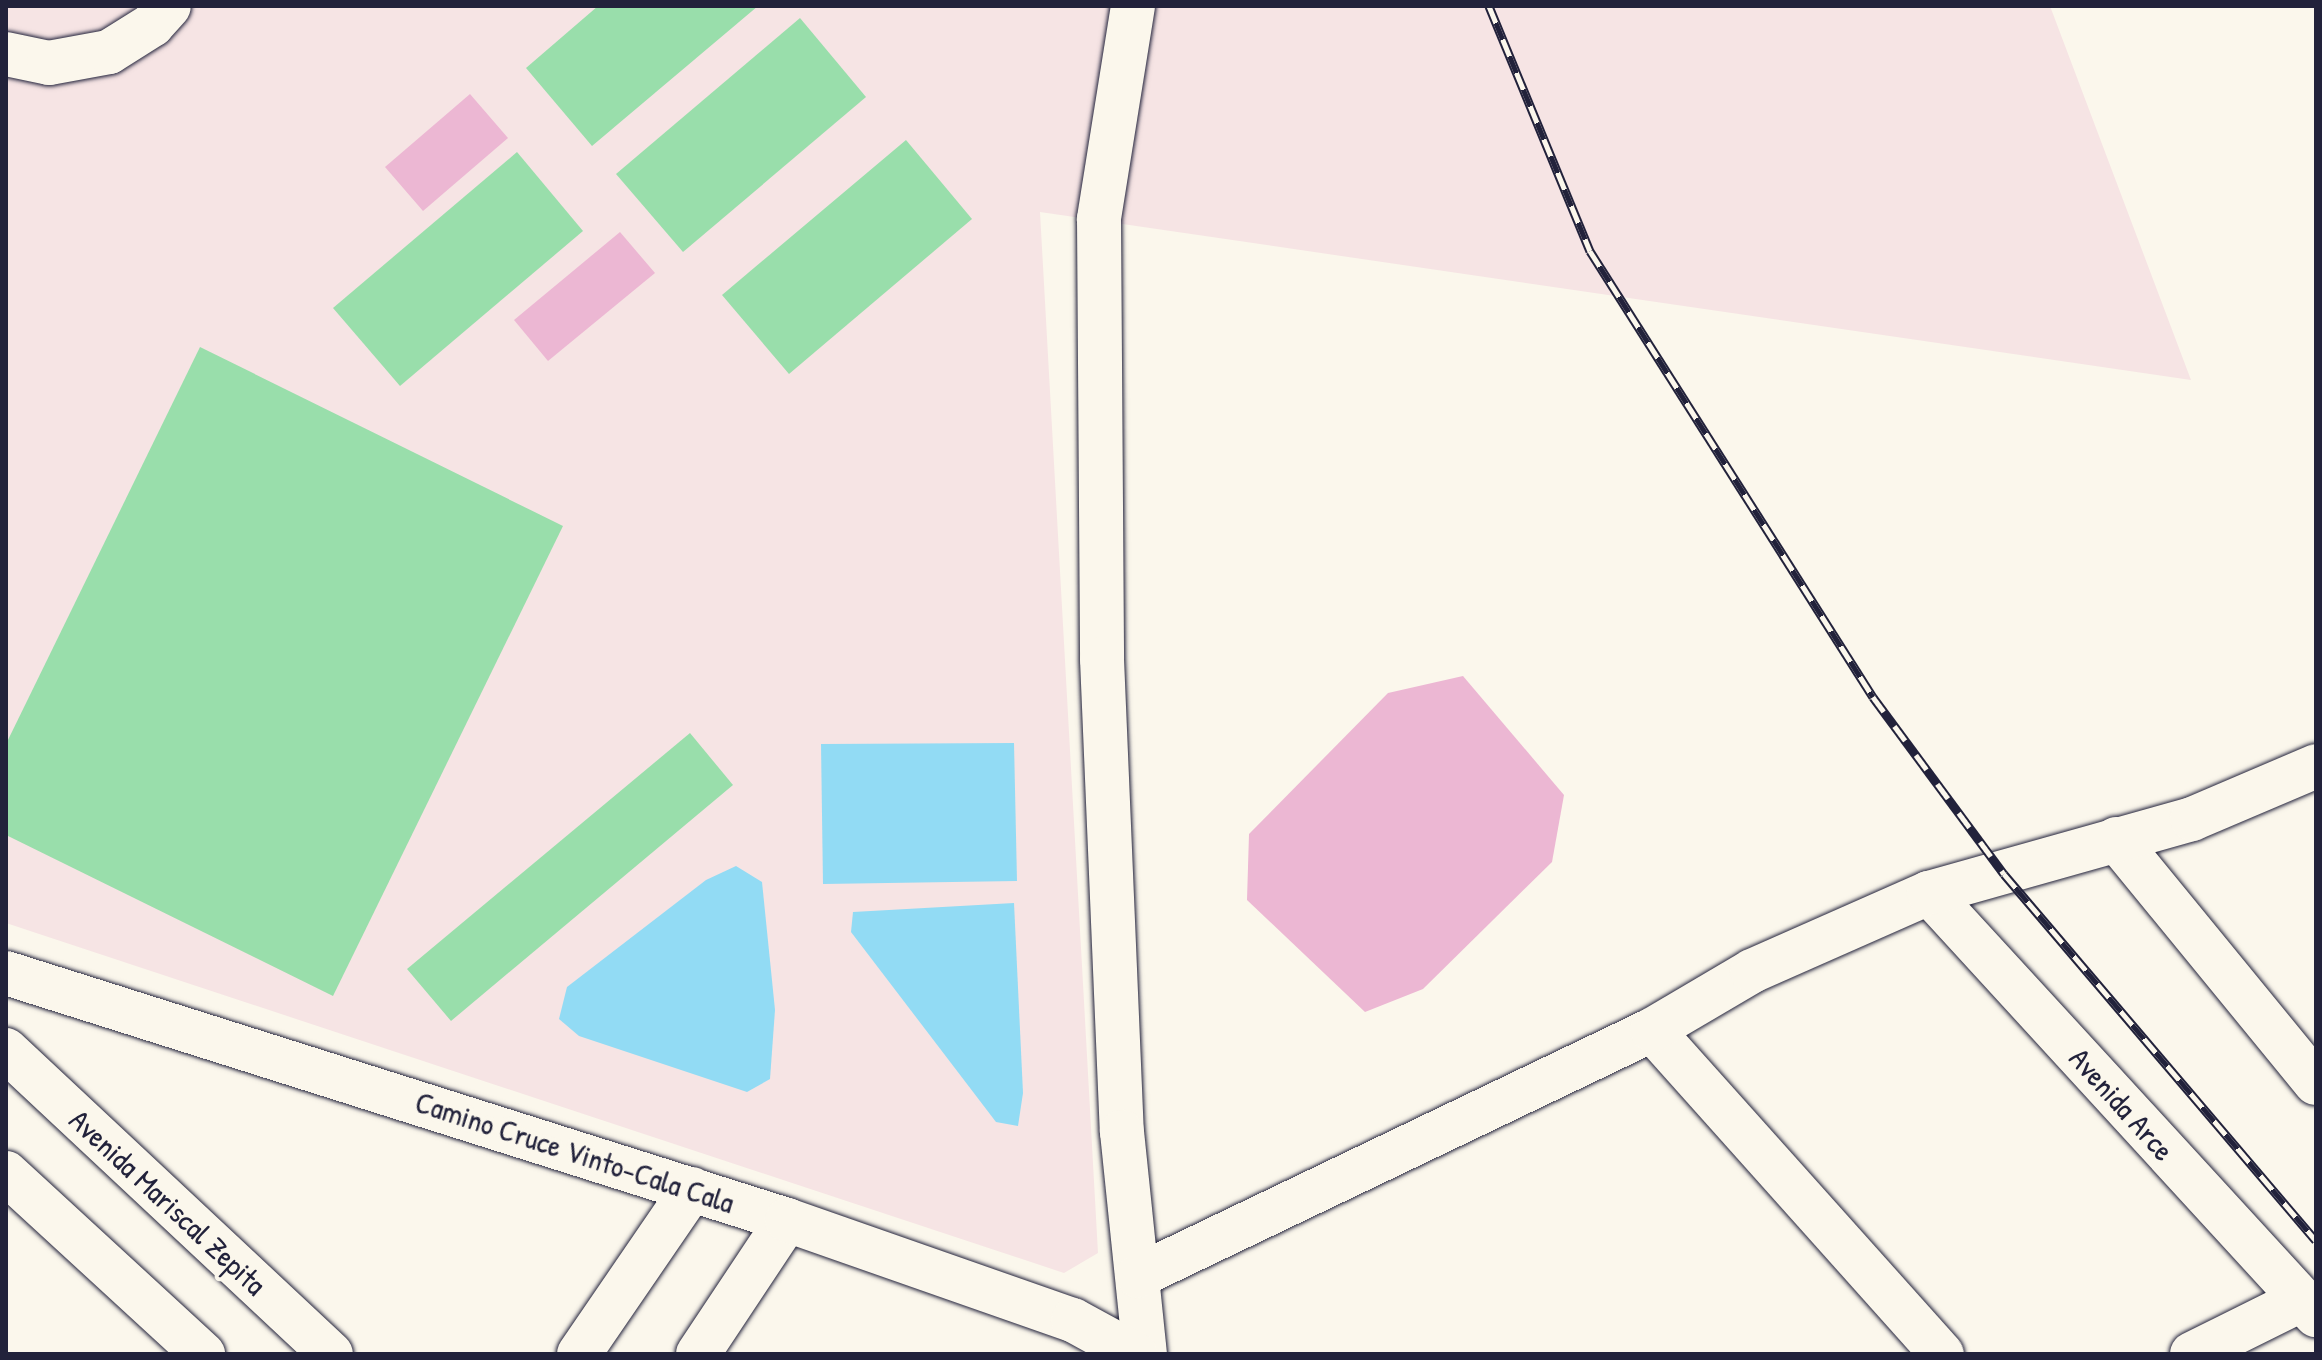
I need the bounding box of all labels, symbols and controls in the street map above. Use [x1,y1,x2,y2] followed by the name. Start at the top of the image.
[2062,1040,2182,1168] street label: Avenida Arce
[411,1083,739,1221] street label: Camino Cruce Vinto-Cala Cala
[62,1102,274,1302] street label: Avenida Mariscal Zepita

